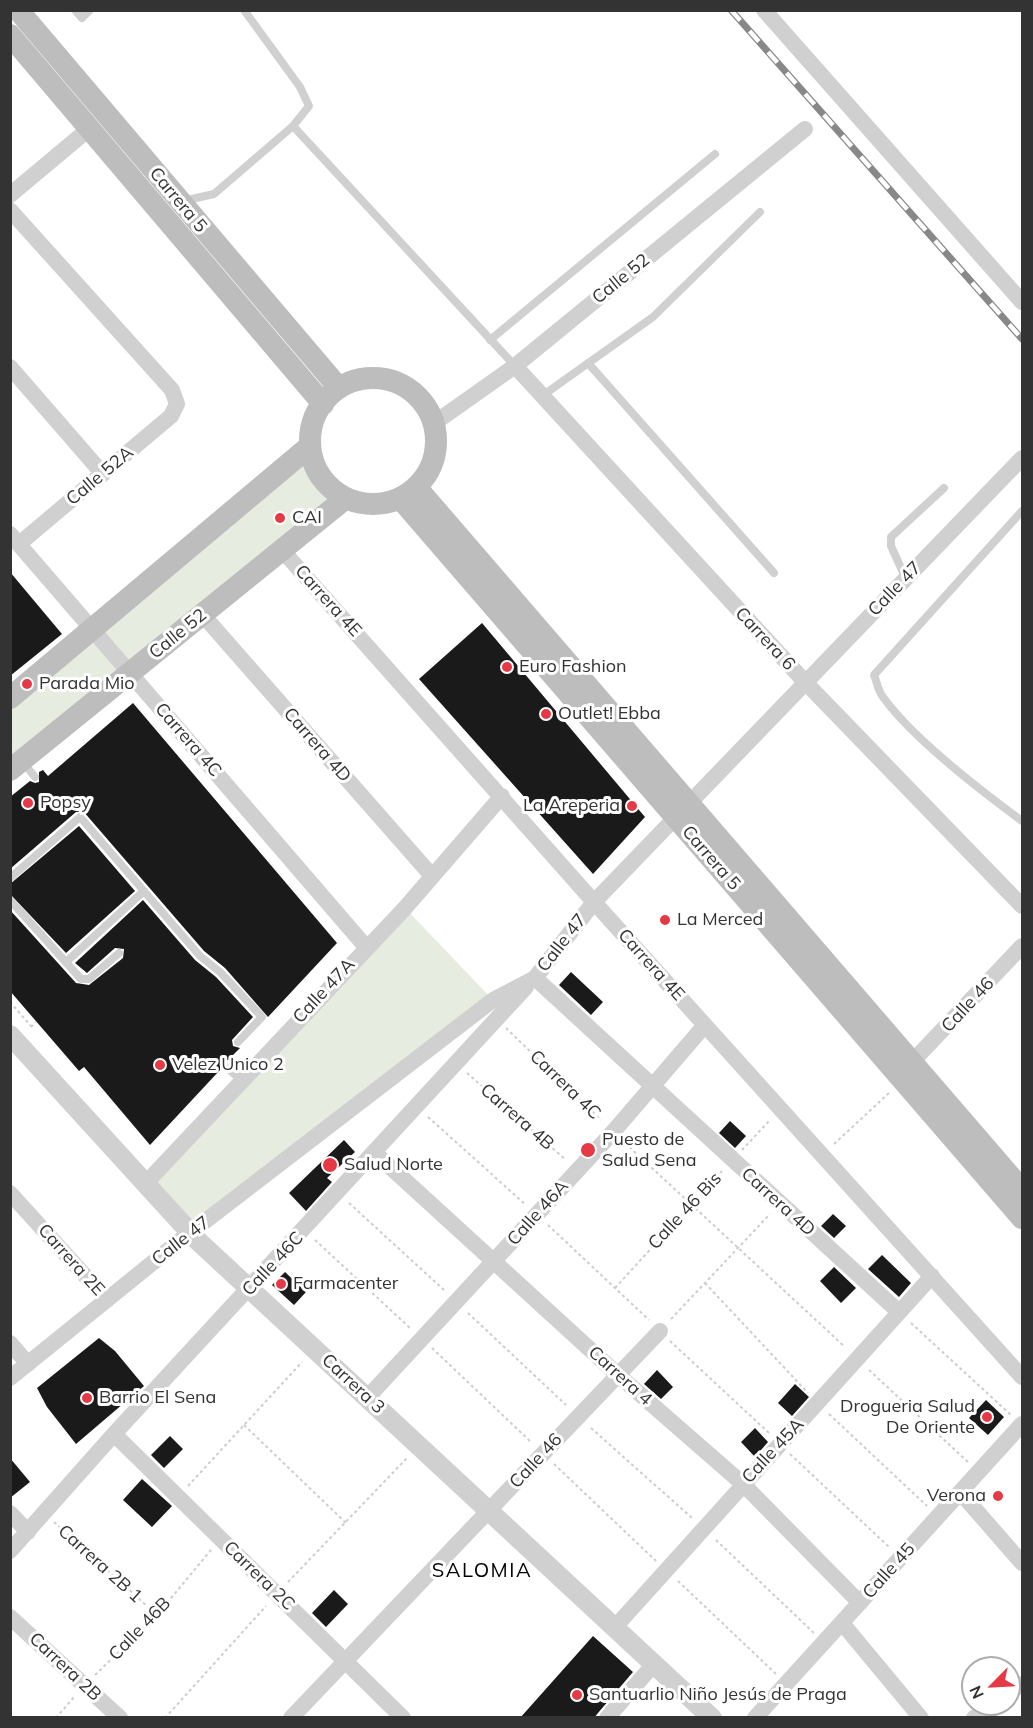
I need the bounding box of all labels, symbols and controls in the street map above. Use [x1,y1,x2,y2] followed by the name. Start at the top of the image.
[145,163,211,237] street label: Carrera 5
[588,249,654,309] street label: Calle 52
[62,442,138,510] street label: Calle 52A
[292,507,322,529] place label: CAI
[273,511,287,525] marker: CAI
[864,557,926,621] street label: Calle 47
[290,561,366,641] street label: Carrera 4E
[730,603,800,675] street label: Carrera 6
[145,604,211,664] street label: Calle 52
[519,656,627,678] place label: Euro Fashion
[500,660,514,674] marker: Euro Fashion
[39,673,135,695] place label: Parada Mio
[20,677,34,691] marker: Parada Mio
[150,699,226,781] street label: Carrera 4C
[279,703,355,787] street label: Carrera 4D
[558,703,661,725] place label: Outlet! Ebba
[539,707,553,721] marker: Outlet! Ebba
[40,792,91,814] place label: Popsy
[523,795,620,817] place label: La Areperia
[21,796,35,810] marker: Popsy
[625,799,639,813] marker: La Areperia
[677,821,745,895] street label: Carrera 5
[677,909,763,931] place label: La Merced
[533,910,591,976] street label: Calle 47
[658,913,672,927] marker: La Merced
[613,925,689,1005] street label: Carrera 4E
[289,954,359,1028] street label: Calle 47A
[937,973,999,1037] street label: Calle 46
[525,1046,605,1124] street label: Carrera 4C
[172,1054,284,1076] place label: Velez Unico 2
[153,1058,167,1072] marker: Velez Unico 2
[476,1079,558,1155] street label: Carrera 4B
[602,1129,697,1172] place label: Puesto de Salud Sena
[579,1141,597,1159] marker: Puesto de Salud Sena
[344,1154,443,1176] place label: Salud Norte
[321,1156,339,1174] marker: Salud Norte
[737,1163,819,1241] street label: Carrera 4D
[644,1168,726,1254] street label: Calle 46 Bis
[503,1176,573,1250] street label: Calle 46A
[148,1212,214,1270] street label: Calle 47
[33,1220,109,1300] street label: Carrera 2E
[238,1227,308,1301] street label: Calle 46C
[293,1273,398,1295] place label: Farmacenter
[274,1277,288,1291] marker: Farmacenter
[584,1342,656,1410] street label: Carrera 4
[317,1349,389,1419] street label: Carrera 3
[99,1387,216,1409] place label: Barrio El Sena
[80,1391,94,1405] marker: Barrio El Sena
[840,1396,975,1438] place label: Drogueria Salud De Oriente
[980,1410,994,1424] marker: Drogueria Salud De Oriente
[738,1414,808,1488] street label: Calle 45A
[505,1429,567,1493] street label: Calle 46
[927,1485,986,1507] place label: Verona
[991,1489,1005,1503] marker: Verona
[53,1520,147,1608] street label: Carrera 2B 1
[219,1537,299,1615] street label: Carrera 2C
[858,1539,920,1603] street label: Calle 45
[432,1559,532,1583] district label: SALOMIA
[105,1593,175,1665] street label: Calle 46B
[25,1628,105,1706] street label: Carrera 2B
[961,1656,1021,1716] north arrow
[965,1683,988,1702] text: N
[589,1684,847,1706] place label: Santuarlio Niño Jesús de Praga
[570,1688,584,1702] marker: Santuarlio Niño Jesús de Praga

